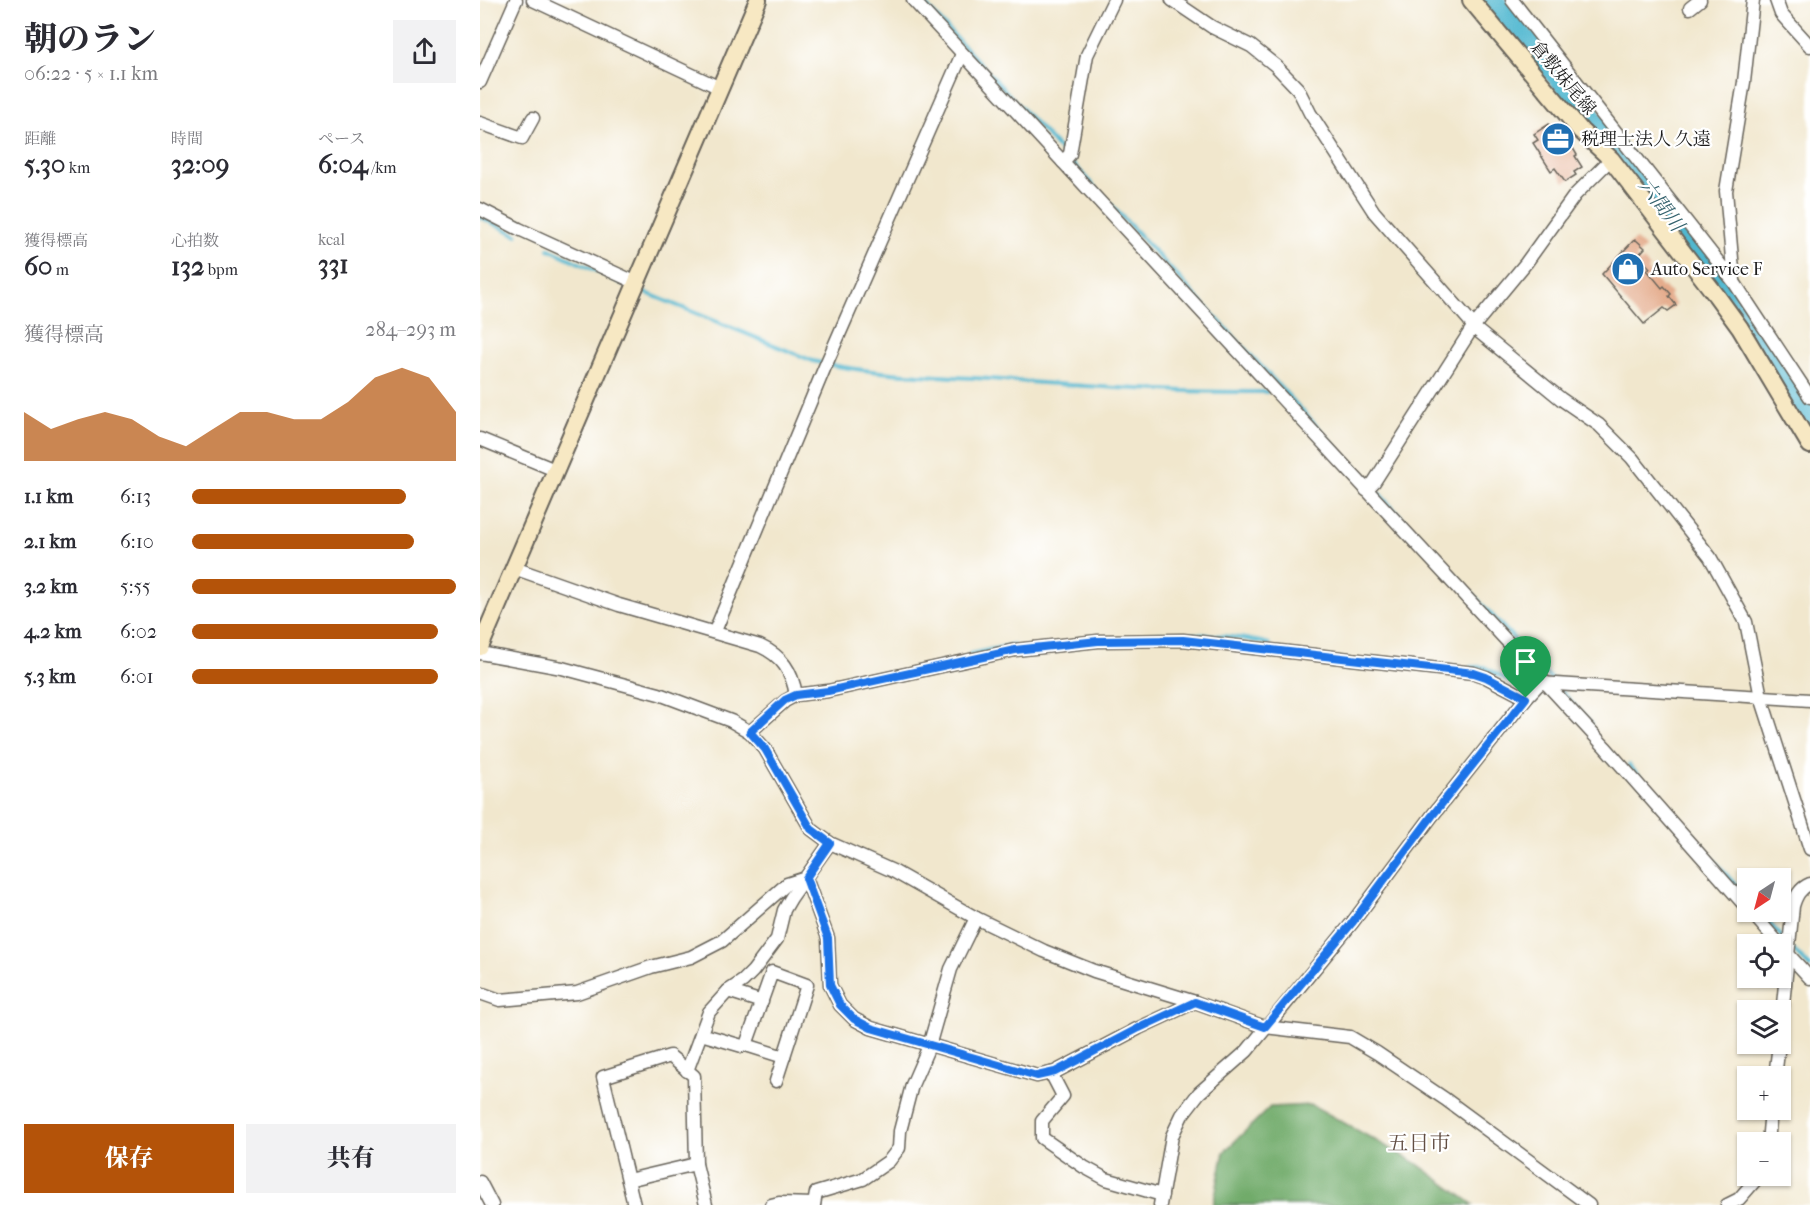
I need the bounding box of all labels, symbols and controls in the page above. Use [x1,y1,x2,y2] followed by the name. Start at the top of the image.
[24,20,156,59] text: 朝のラン
[393,20,456,83] button: share
[1526,37,1600,119] street label: 倉敷妹尾線
[24,62,158,85] text: 06:22 · 5 × 1.1 km
[1540,121,1576,157] office icon: 税理士法人 久遠
[24,129,56,148] text: 距離
[171,129,203,148] text: 時間
[318,129,365,148] text: ペース
[1581,129,1711,150] place label: 税理士法人 久遠
[24,149,65,180] text: 5.30
[171,149,229,180] text: 32:09
[318,149,368,180] text: 6:04
[65,158,90,177] text: km
[368,158,397,177] text: /km
[1633,174,1690,237] water label: 六間川
[318,230,345,249] text: kcal
[24,231,88,250] text: 獲得標高
[171,231,219,250] text: 心拍数
[318,249,349,280] text: 331
[24,251,52,282] text: 60
[171,251,204,282] text: 132
[1610,251,1646,287] shop icon: Auto Service F
[1650,259,1763,280] place label: Auto Service F
[52,260,69,279] text: m
[204,260,238,279] text: bpm
[365,318,456,341] text: 284–293 m
[24,323,104,346] text: 獲得標高
[24,485,73,508] text: 1.1 km
[120,485,151,508] text: 6:13
[24,530,77,553] text: 2.1 km
[120,530,154,553] text: 6:10
[24,575,78,598] text: 3.2 km
[120,575,151,598] text: 5:55
[24,620,82,643] text: 4.2 km
[120,620,157,643] text: 6:02
[1500,636,1551,698] pin
[1509,645,1542,678] icon: arrive
[24,665,76,688] text: 5.3 km
[120,665,154,688] text: 6:01
[1737,868,1791,922] north arrow
[1737,868,1791,1186] map controls
[1737,934,1791,988] button: locate
[1737,1000,1791,1054] button: layers
[1737,1066,1791,1120] button: +
[24,1124,234,1193] button: 保存
[246,1124,456,1193] button: 共有
[1388,1131,1451,1155] district label: 五日市
[1737,1132,1791,1186] button: −

